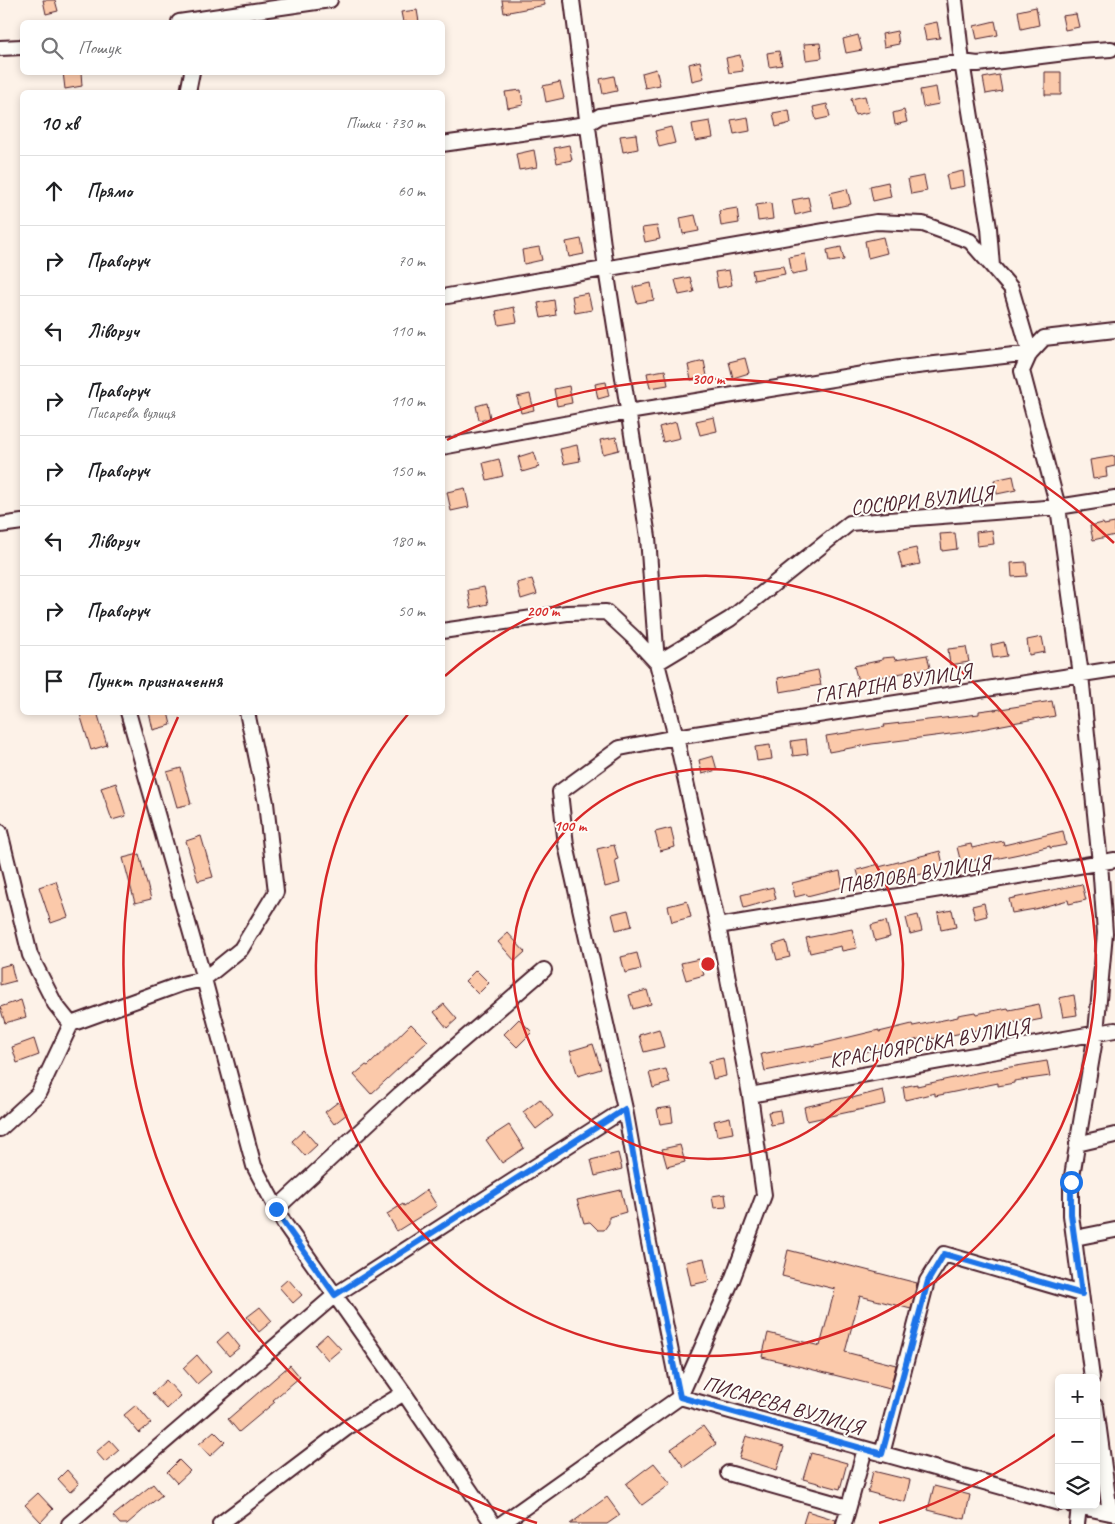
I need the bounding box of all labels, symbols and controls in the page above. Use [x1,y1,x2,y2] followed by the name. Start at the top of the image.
[20,20,445,75] search box
[38,34,66,62] icon: search
[78,36,120,60] text: Пошук
[40,110,78,136] text: 10 хв
[346,113,425,133] text: Пішки · 730 m
[40,177,68,205] icon: ahead
[87,179,132,203] text: Прямо
[398,181,425,201] text: 60 m
[40,247,68,275] icon: right
[87,249,149,273] text: Праворуч
[398,251,425,271] text: 70 m
[40,317,68,345] icon: left
[87,319,139,343] text: Ліворуч
[391,321,425,341] text: 110 m
[692,370,726,389] text: 300 m
[87,379,149,403] text: Праворуч
[40,387,68,415] icon: right
[391,391,425,411] text: 110 m
[87,403,175,423] text: Писарєва вулиця
[40,457,68,485] icon: right
[87,459,149,483] text: Праворуч
[391,461,425,481] text: 150 m
[849,479,997,520] street label: СОСЮРИ ВУЛИЦЯ
[40,527,68,555] icon: left
[87,529,139,553] text: Ліворуч
[391,531,425,551] text: 180 m
[40,597,68,625] icon: right
[87,599,149,623] text: Праворуч
[398,601,425,621] text: 50 m
[527,602,561,621] text: 200 m
[813,657,977,708] street label: ГАГАРІНА ВУЛИЦЯ
[40,667,68,695] icon: arrive
[87,669,222,693] text: Пункт призначення
[554,817,588,836] text: 100 m
[836,849,995,899] street label: ПАВЛОВА ВУЛИЦЯ
[699,955,717,973] centre of rings
[827,1012,1034,1073] street label: КРАСНОЯРСЬКА ВУЛИЦЯ
[1060,1171,1083,1194] route start
[265,1198,288,1221] route end
[700,1370,869,1441] street label: ПИСАРЄВА ВУЛИЦЯ
[1055,1374,1100,1509] map controls
[1055,1374,1100,1419] button: +
[1055,1419,1100,1464] button: −
[1055,1464,1100,1509] button: layers

